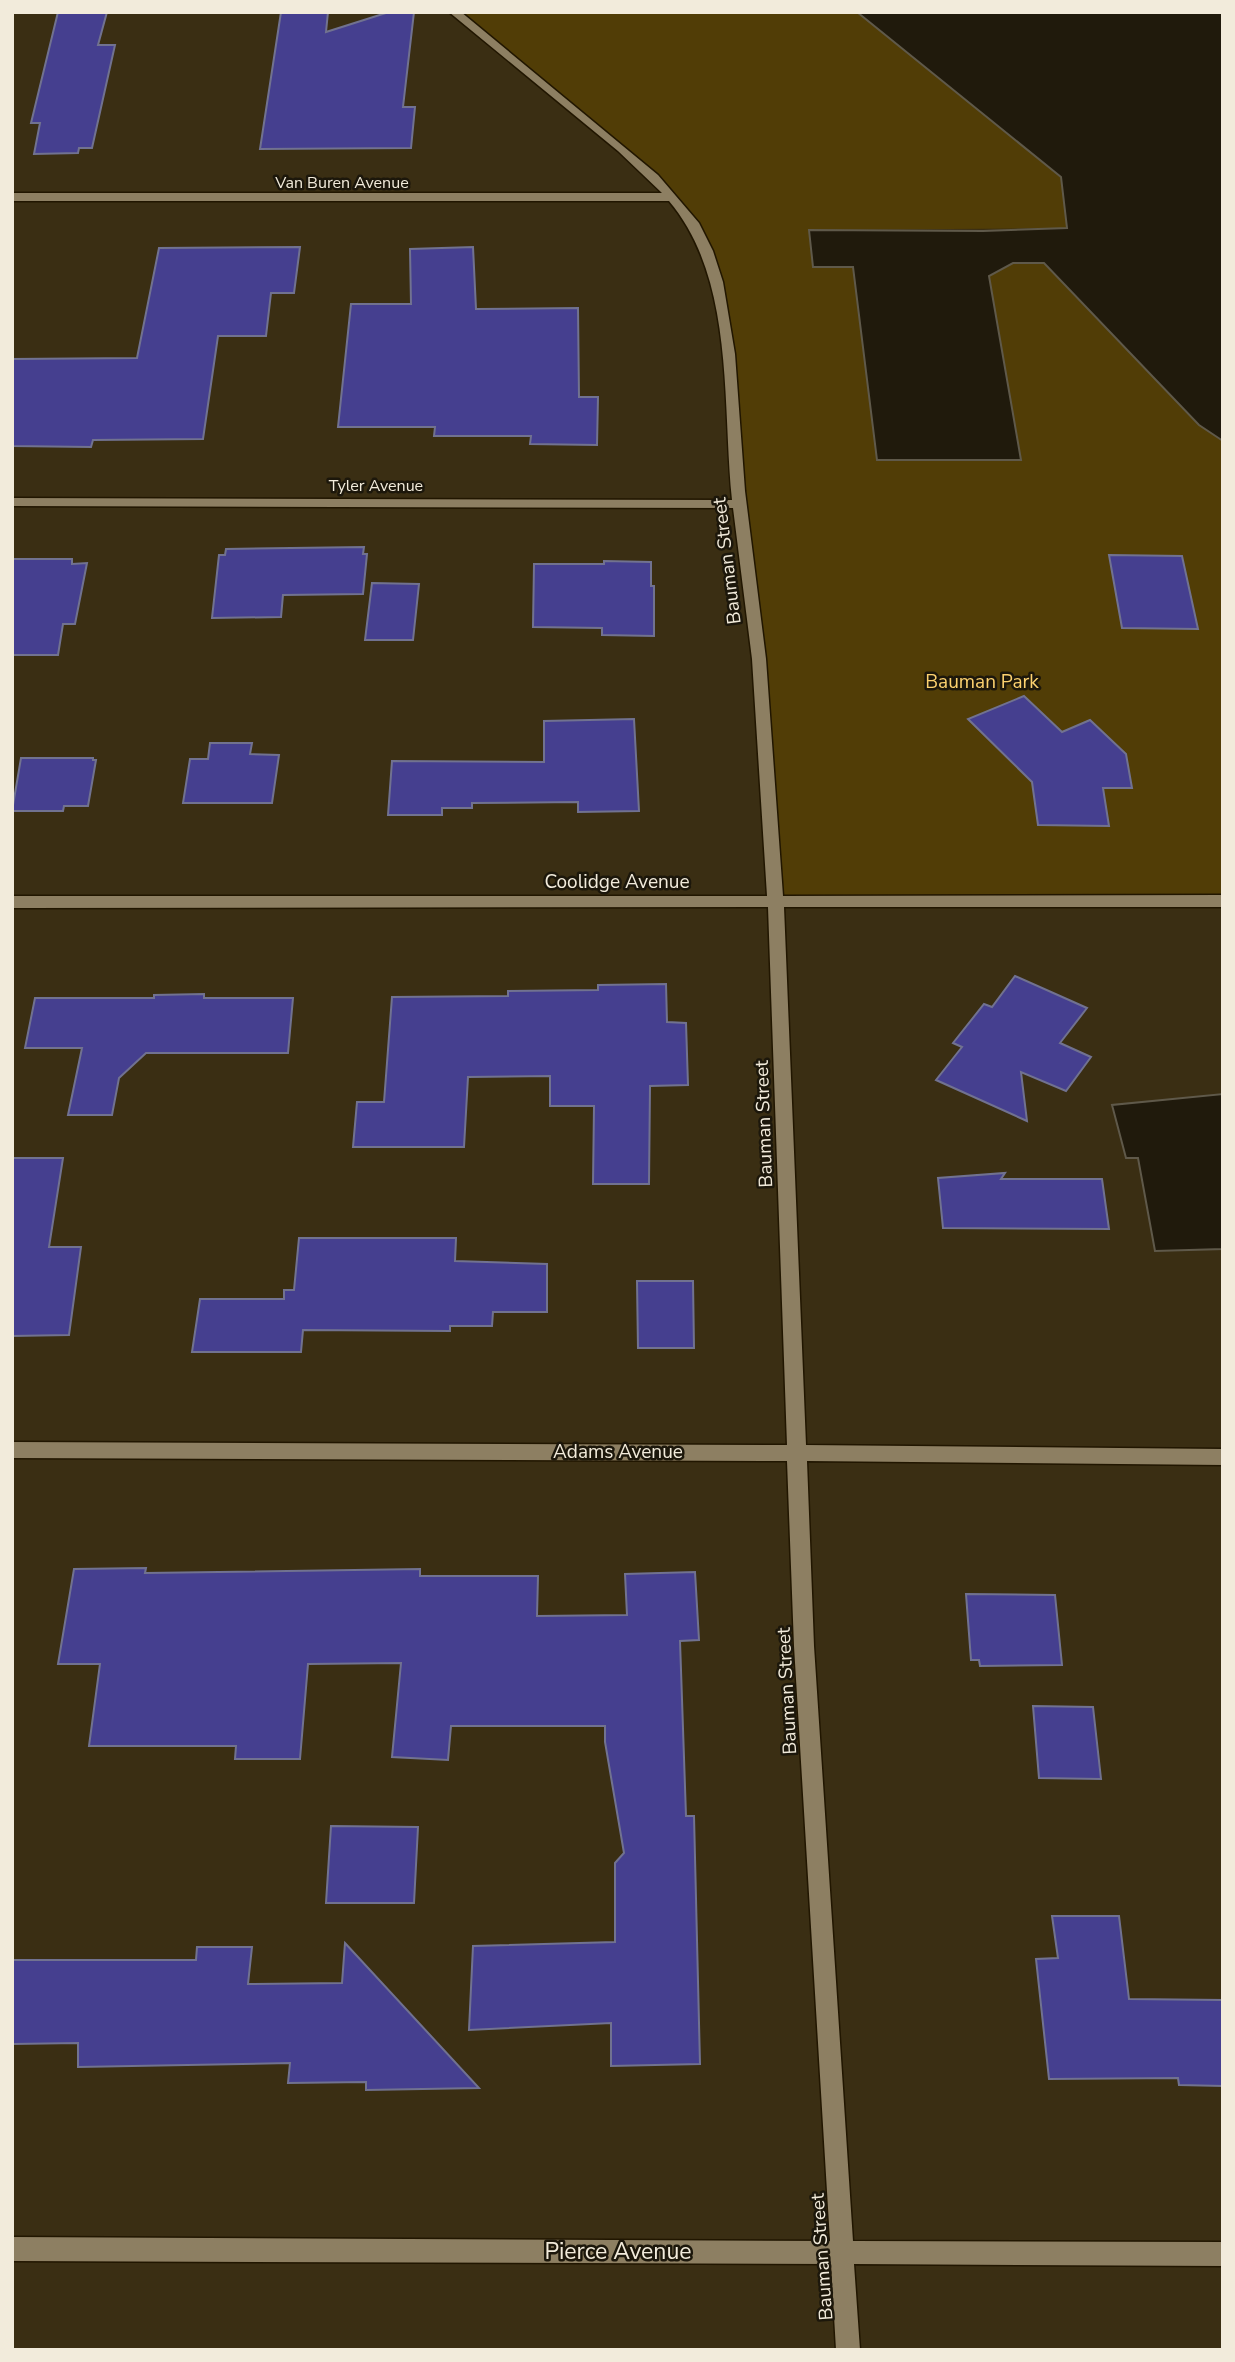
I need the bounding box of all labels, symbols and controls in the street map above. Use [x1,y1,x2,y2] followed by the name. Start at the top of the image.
[274,172,409,194] street label: Van Buren Avenue
[329,475,423,497] street label: Tyler Avenue
[706,496,748,626] street label: Bauman Street
[925,669,1039,695] park label: Bauman Park
[544,869,690,895] street label: Coolidge Avenue
[749,1059,779,1188] street label: Bauman Street
[553,1439,683,1465] street label: Adams Avenue
[771,1626,803,1755] street label: Bauman Street
[805,2192,839,2321] street label: Bauman Street
[544,2236,692,2267] street label: Pierce Avenue

